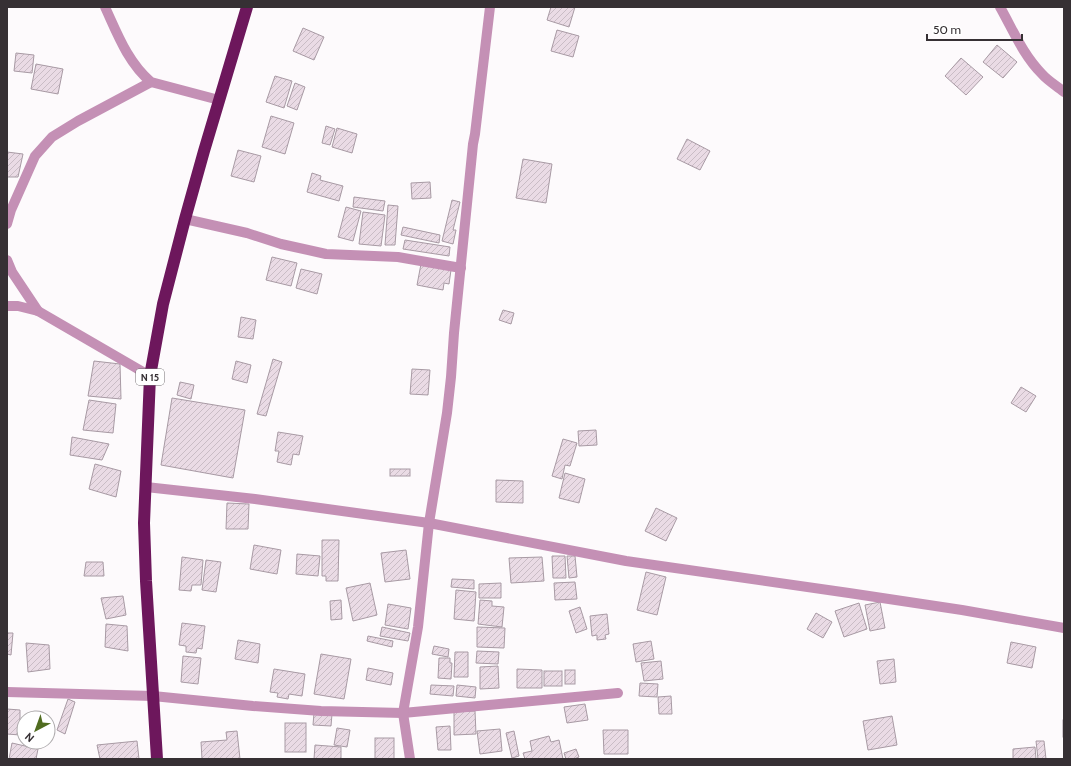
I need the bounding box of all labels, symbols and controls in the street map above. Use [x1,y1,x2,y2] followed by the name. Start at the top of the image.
[927,16,1022,42] scale bar
[933,22,961,37] text: 50 m
[136,369,164,385] road number: N 15
[16,710,56,750] north arrow
[22,730,37,745] text: N

